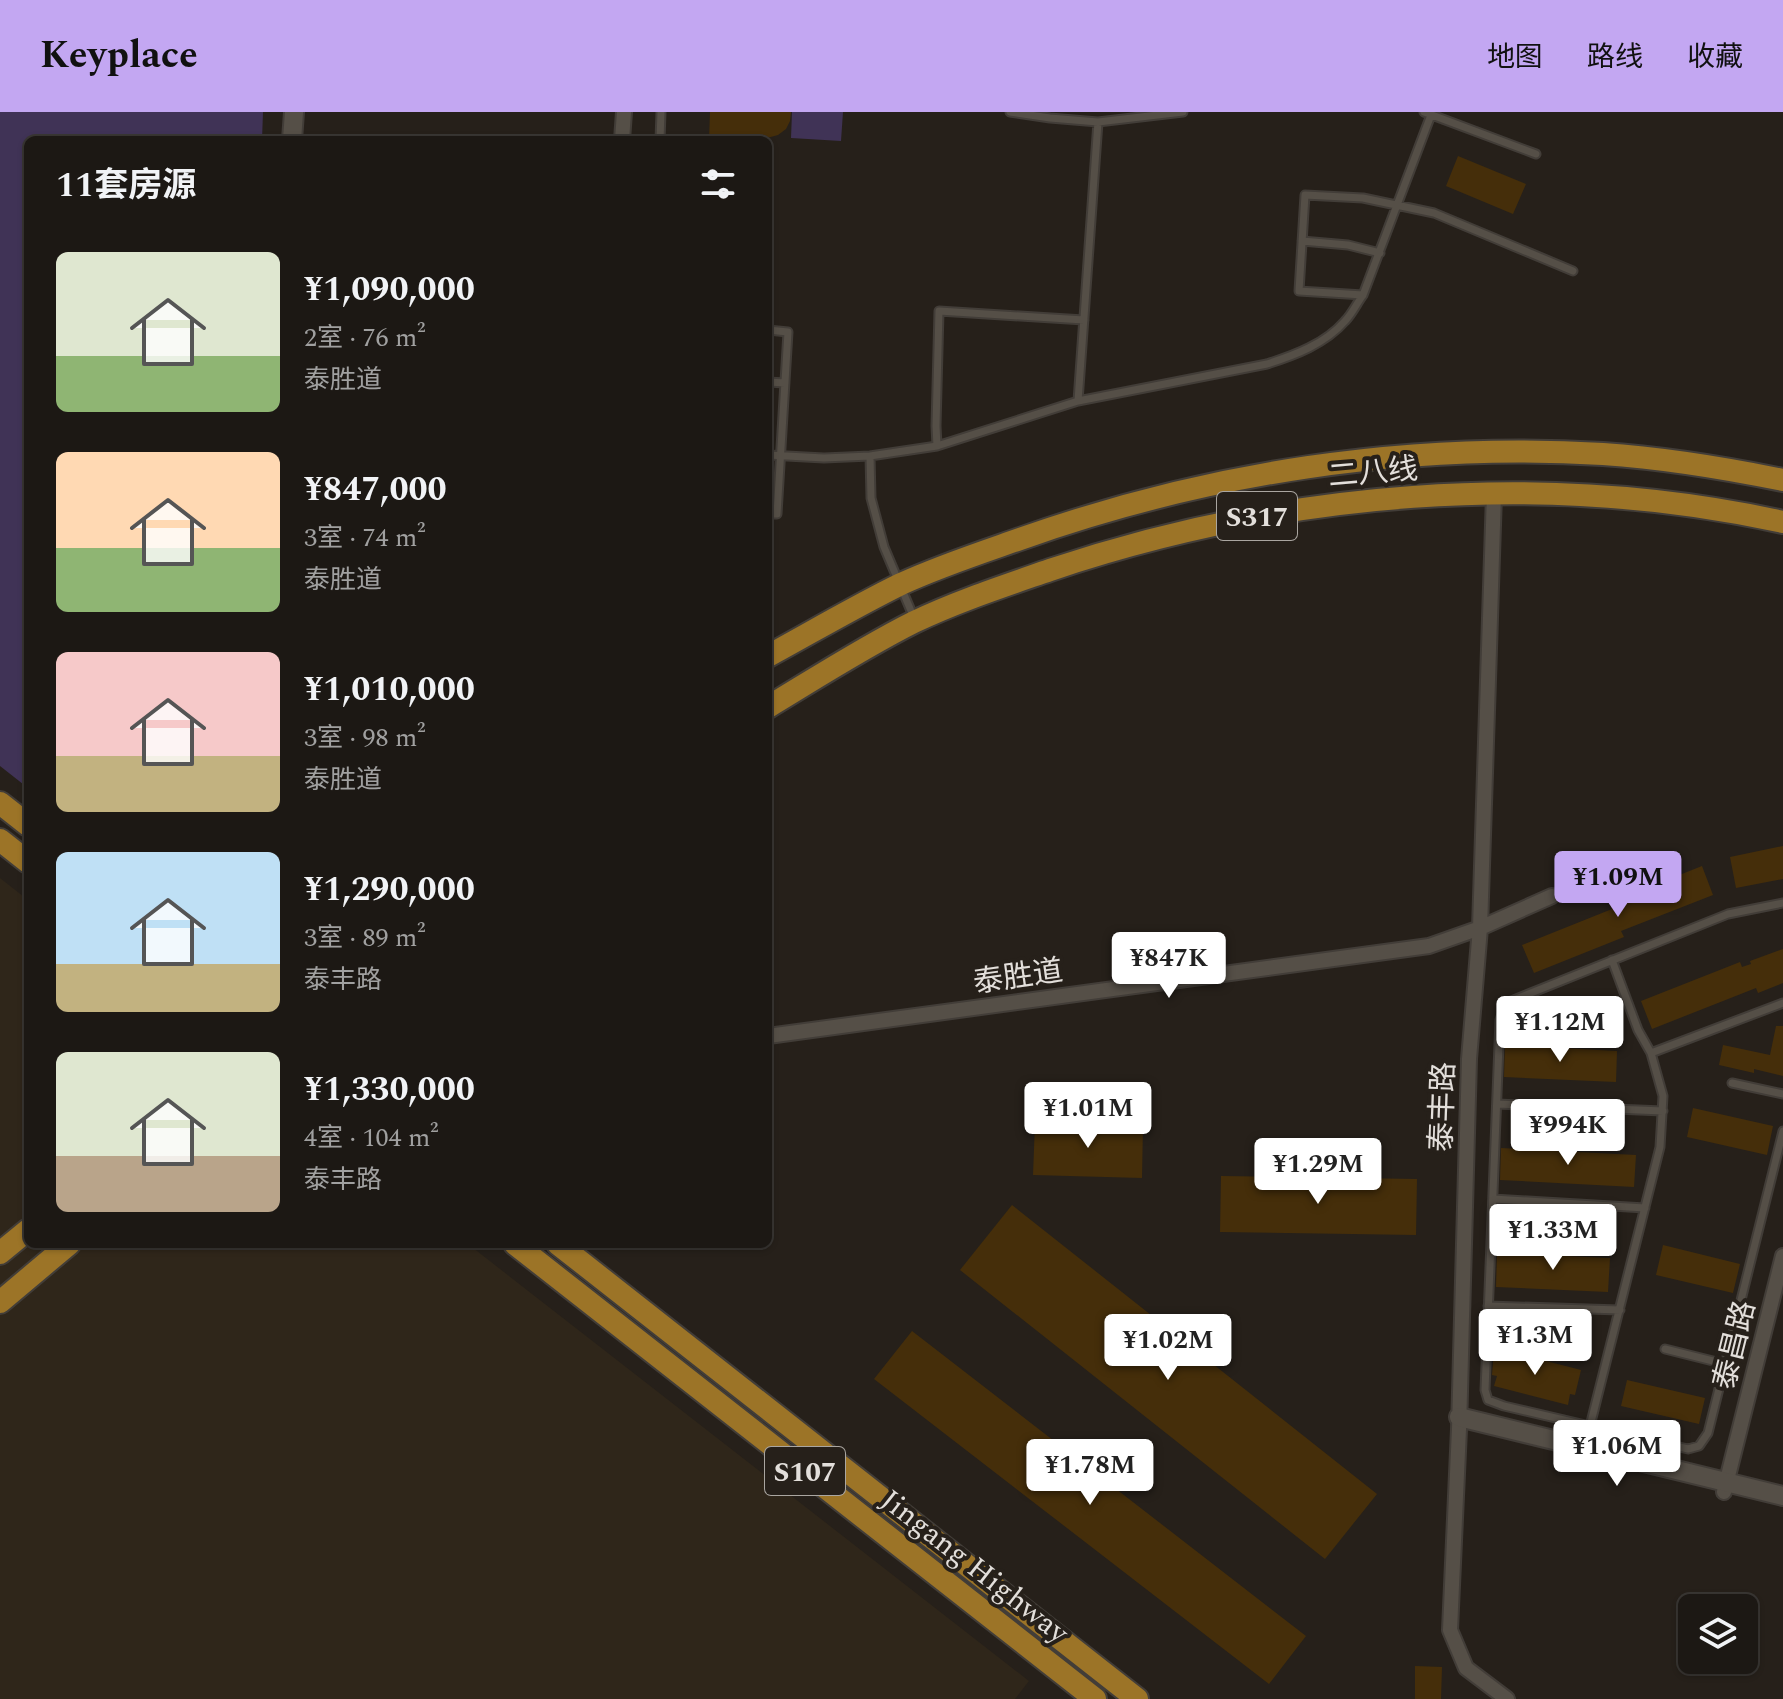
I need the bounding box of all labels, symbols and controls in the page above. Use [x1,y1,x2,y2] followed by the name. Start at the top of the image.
[40,27,198,85] text: Keyplace
[1487,36,1543,79] text: 地图
[1587,36,1643,79] text: 路线
[1687,36,1743,79] text: 收藏
[56,160,196,212] text: 11套房源
[696,162,740,206] icon: filters
[304,264,475,316] text: ¥1,090,000
[120,284,216,380] icon: home
[304,318,426,358] text: 2室 · 76 m²
[304,360,382,400] text: 泰胜道
[1326,446,1420,500] street label: 二八线
[304,464,447,516] text: ¥847,000
[120,484,216,580] icon: home
[1217,492,1297,540] road number: S317
[304,518,426,558] text: 3室 · 74 m²
[304,560,382,600] text: 泰胜道
[304,664,475,716] text: ¥1,010,000
[120,684,216,780] icon: home
[304,718,426,758] text: 3室 · 98 m²
[304,760,382,800] text: 泰胜道
[1553,851,1683,919] pin: ¥1.09M
[1572,857,1664,897] text: ¥1.09M
[304,864,475,916] text: ¥1,290,000
[120,884,216,980] icon: home
[304,918,426,958] text: 3室 · 89 m²
[1113,932,1225,1000] pin: ¥847K
[1130,938,1208,978] text: ¥847K
[970,948,1066,1006] street label: 泰胜道
[304,960,382,1000] text: 泰丰路
[1495,996,1625,1064] pin: ¥1.12M
[1514,1002,1606,1042] text: ¥1.12M
[1418,1061,1468,1153] street label: 泰丰路
[304,1064,475,1116] text: ¥1,330,000
[1023,1082,1153,1150] pin: ¥1.01M
[120,1084,216,1180] icon: home
[1042,1088,1134,1128] text: ¥1.01M
[1512,1099,1624,1167] pin: ¥994K
[1529,1105,1607,1145] text: ¥994K
[304,1118,439,1158] text: 4室 · 104 m²
[1253,1138,1383,1206] pin: ¥1.29M
[1272,1144,1364,1184] text: ¥1.29M
[304,1160,382,1200] text: 泰丰路
[1488,1204,1618,1272] pin: ¥1.33M
[1507,1210,1599,1250] text: ¥1.33M
[1702,1296,1768,1394] street label: 泰昌路
[1479,1309,1591,1377] pin: ¥1.3M
[1103,1314,1233,1382] pin: ¥1.02M
[1497,1315,1573,1355] text: ¥1.3M
[1122,1320,1214,1360] text: ¥1.02M
[1552,1420,1682,1488] pin: ¥1.06M
[1571,1426,1663,1466] text: ¥1.06M
[1025,1439,1155,1507] pin: ¥1.78M
[1044,1445,1136,1485] text: ¥1.78M
[765,1447,845,1495] road number: S107
[870,1478,1080,1656] street label: Jingang Highway
[1678,1594,1758,1674] map controls
[1678,1594,1758,1674] button: layers

